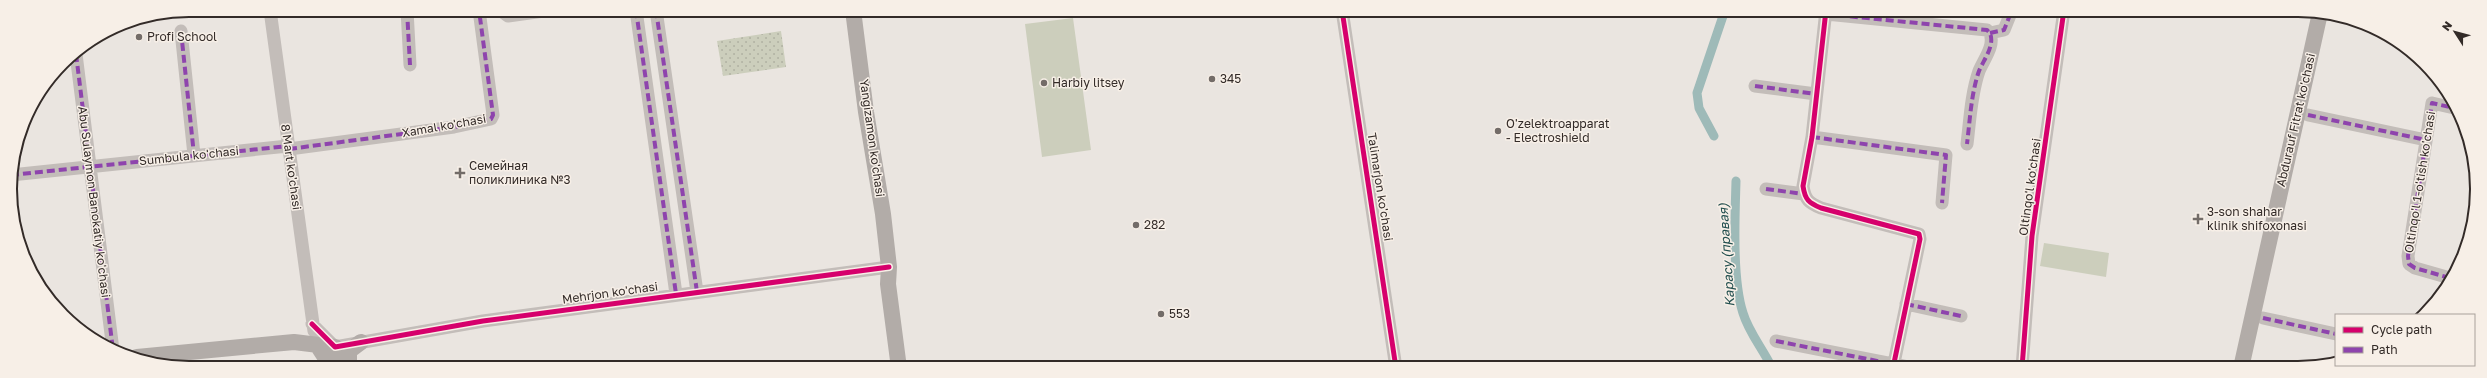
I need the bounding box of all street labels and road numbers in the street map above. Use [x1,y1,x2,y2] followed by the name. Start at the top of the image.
[2273,52,2318,188] street label: Abdurauf Fitrat ko'chasi
[857,78,888,198] street label: Yangizamon ko'chasi
[75,105,114,299] street label: Abu Sulaymon Banokatiy ko'chasi
[2401,110,2438,254] street label: Oltinqo'l 1-o'tish ko'chasi
[401,111,487,140] street label: Xamal ko'chasi
[278,123,305,211] street label: 8 Mart ko'chasi
[1365,132,1396,242] street label: Talimarjon ko'chasi
[2015,137,2044,237] street label: Oltinqo'l ko'chasi
[138,143,240,168] street label: Sumbula ko'chasi
[561,278,659,307] street label: Mehrjon ko'chasi

